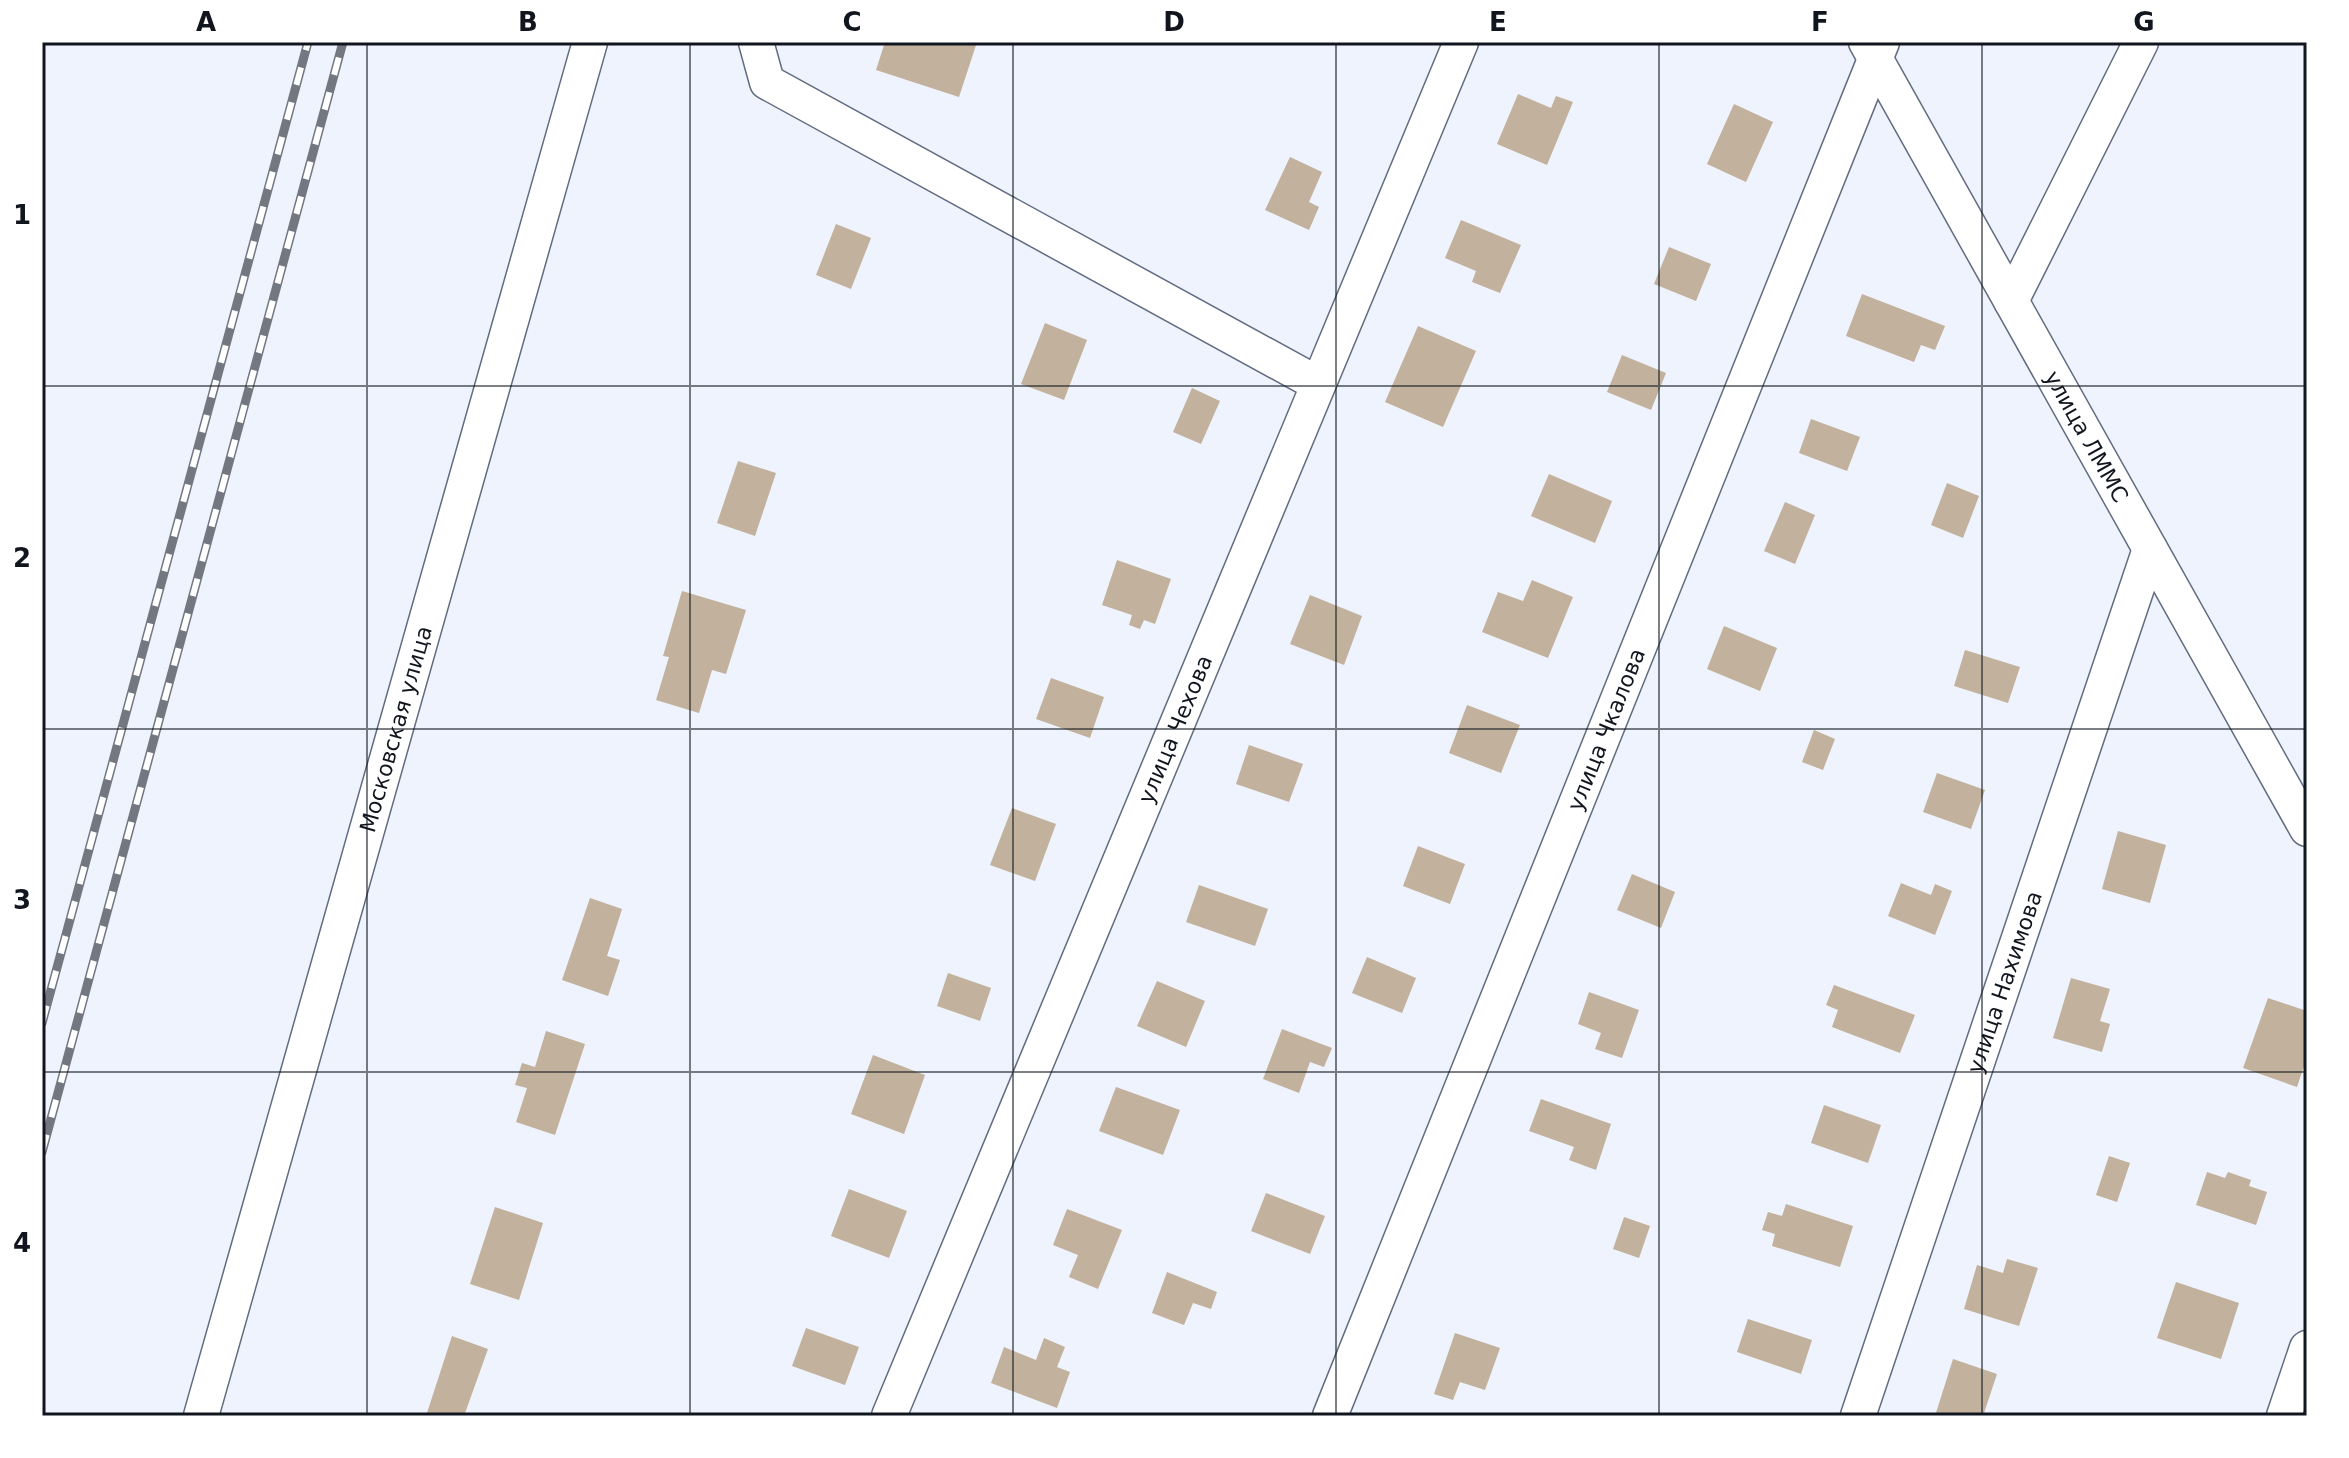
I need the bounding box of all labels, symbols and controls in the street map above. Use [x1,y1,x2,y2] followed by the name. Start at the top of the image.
[196,7,216,37] text: A
[518,7,538,37] text: B
[842,7,862,37] text: C
[1163,7,1185,37] text: D
[1489,7,1507,37] text: E
[1811,7,1829,37] text: F
[2133,7,2155,37] text: G
[13,200,31,230] text: 1
[2040,366,2134,506] street label: улица ЛММС
[13,543,31,573] text: 2
[354,623,437,835] street label: Московская улица
[1562,645,1650,814] street label: улица Чкалова
[1133,651,1217,807] street label: улица Чехова
[13,885,31,915] text: 3
[1962,888,2046,1076] street label: улица Нахимова
[13,1228,31,1258] text: 4

